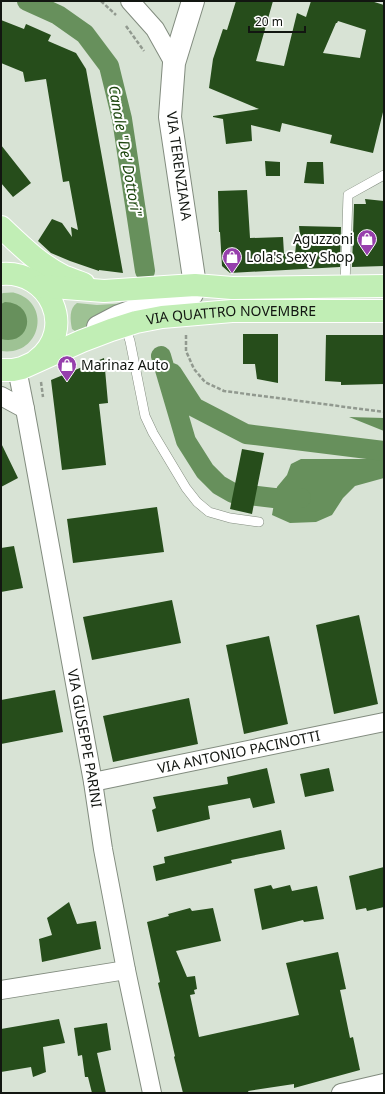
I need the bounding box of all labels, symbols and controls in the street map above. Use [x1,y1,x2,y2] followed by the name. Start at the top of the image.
[249,8,305,34] scale bar
[255,13,283,30] text: 20 m
[105,84,148,219] water label: Canale "De' Dottori"
[162,110,197,222] street label: VIA TERENZIANA
[356,228,378,256] shop icon: Aguzzoni
[293,229,353,248] place label: Aguzzoni
[221,246,243,274] shop icon: Lola's Sexy Shop
[246,247,353,266] place label: Lola's Sexy Shop
[145,301,316,329] street label: VIA QUATTRO NOVEMBRE
[56,354,78,382] shop icon: Marinaz Auto
[81,355,169,374] place label: Marinaz Auto
[64,667,107,809] street label: VIA GIUSEPPE PARINI
[156,725,322,777] street label: VIA ANTONIO PACINOTTI

